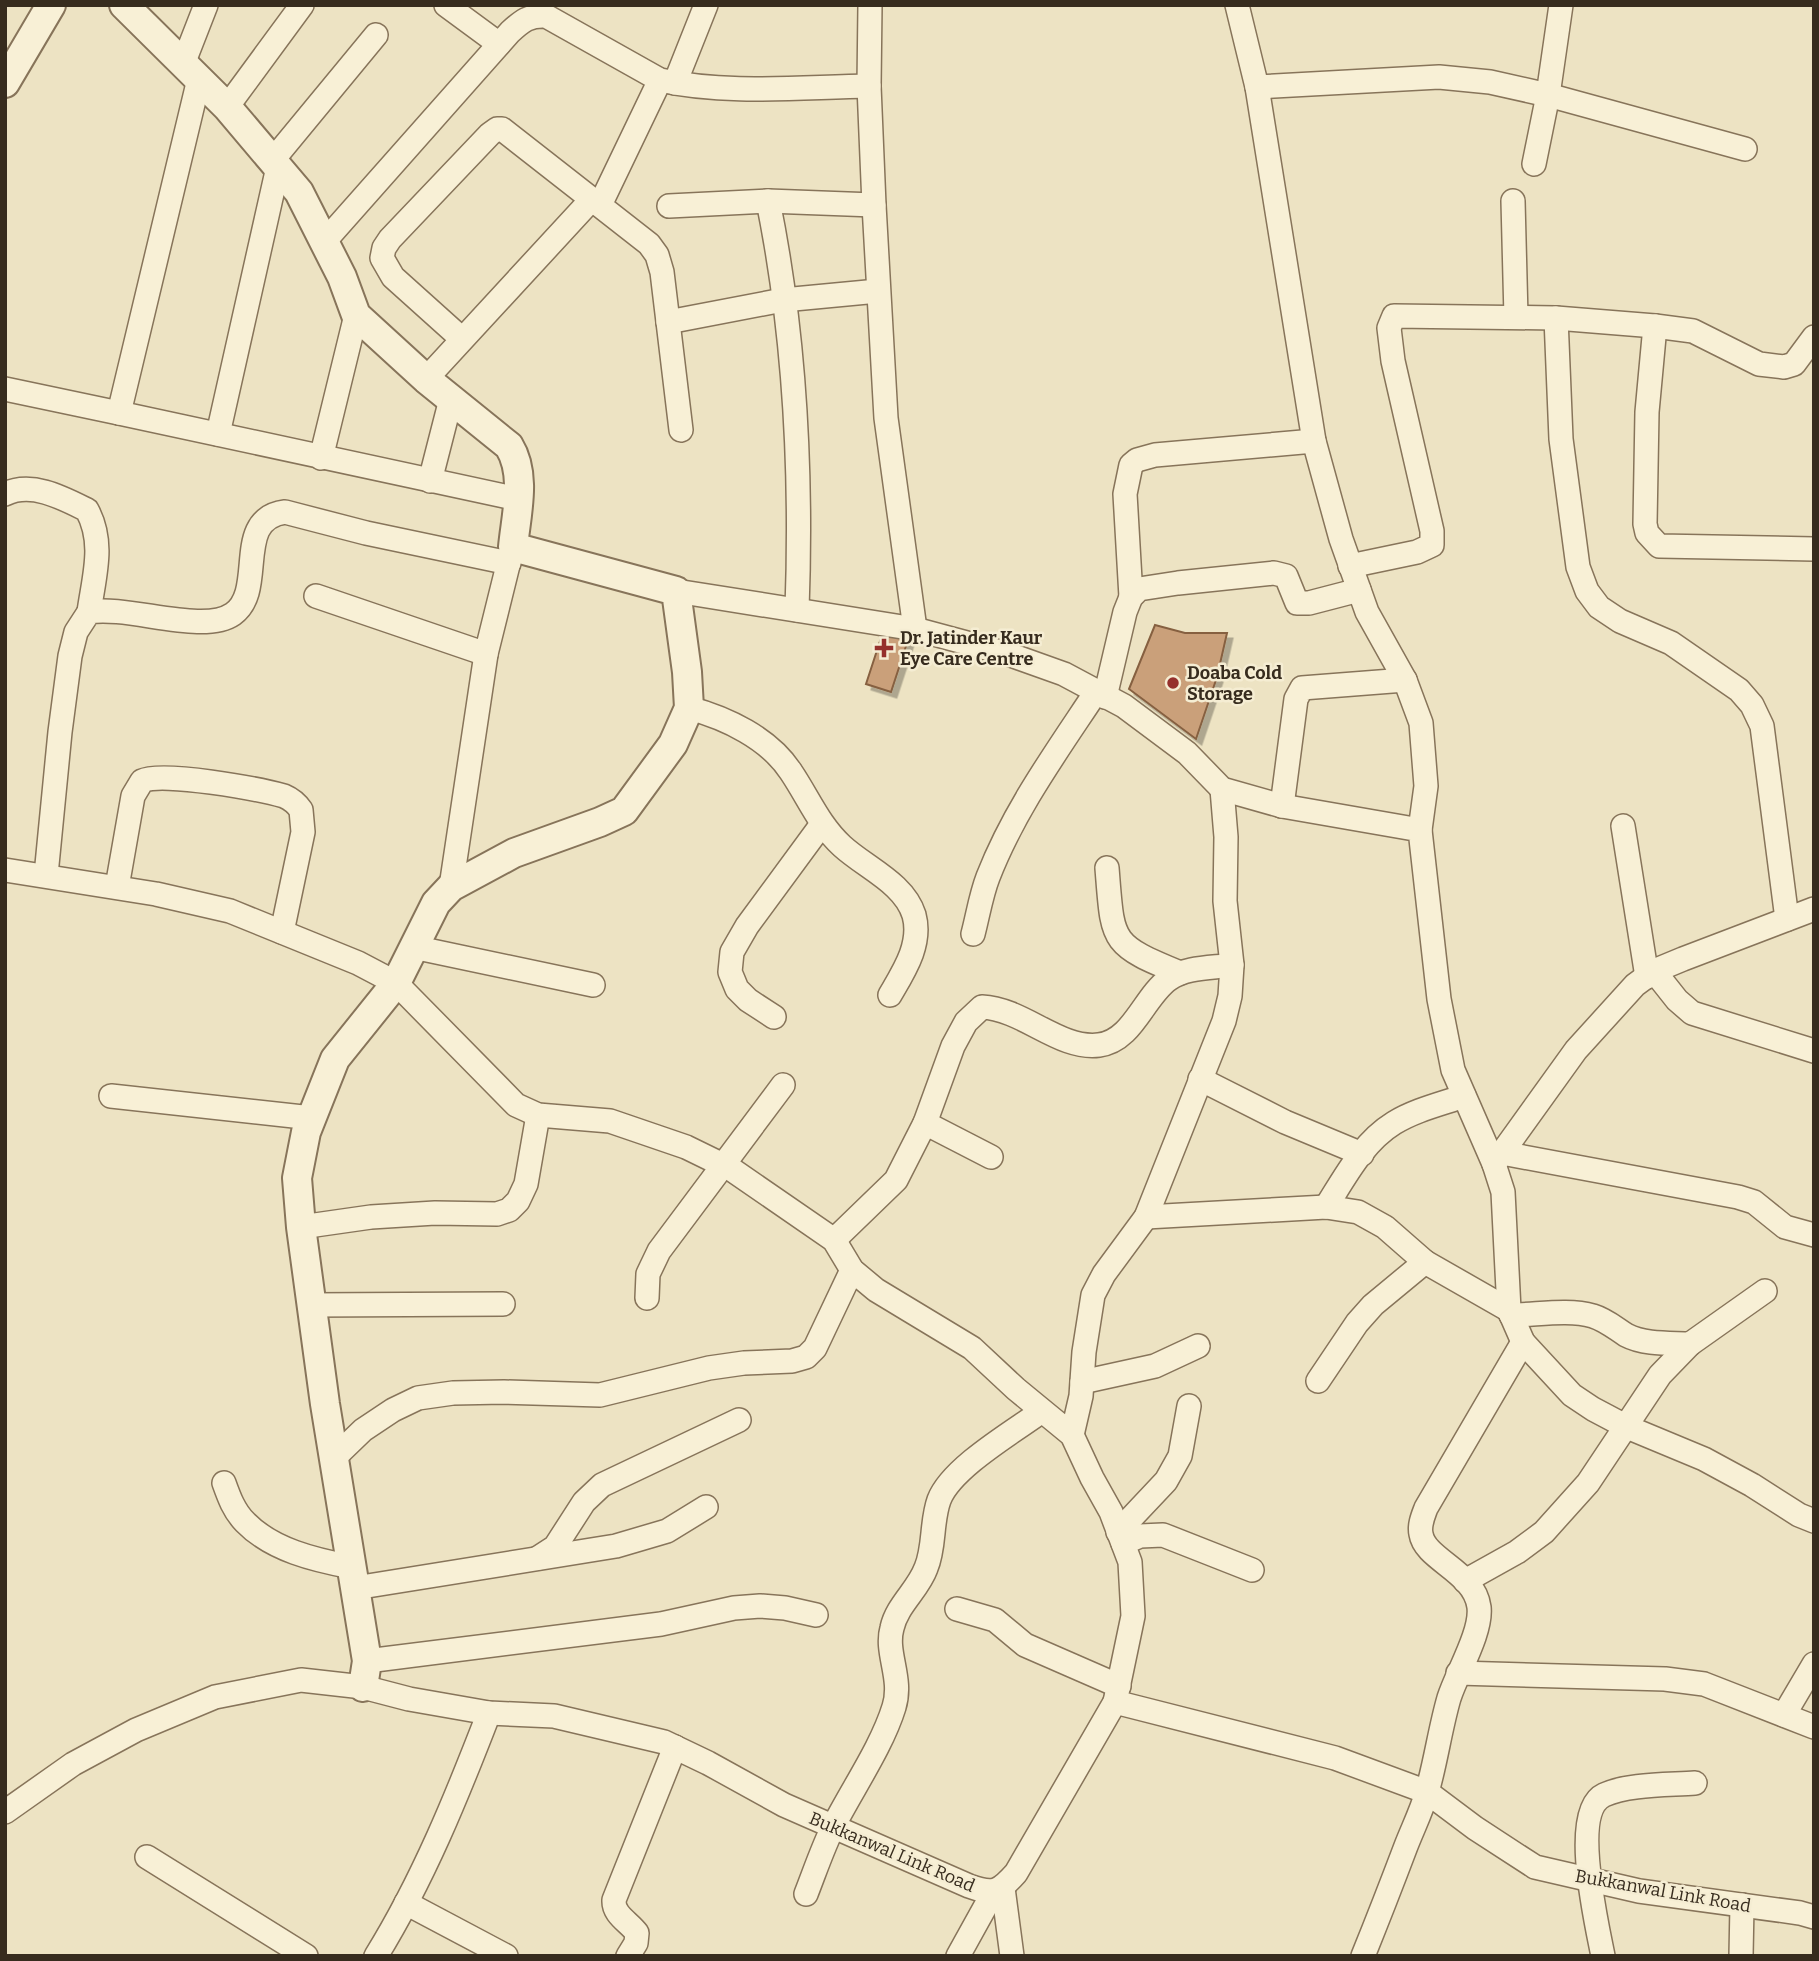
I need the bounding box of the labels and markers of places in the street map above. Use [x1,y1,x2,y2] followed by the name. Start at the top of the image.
[900,627,1043,670] place label: Dr. Jatinder Kaur Eye Care Centre
[874,638,894,658] marker: Dr. Jatinder Kaur Eye Care Centre
[1187,662,1282,705] place label: Doaba Cold Storage
[1165,675,1181,691] marker: Doaba Cold Storage

